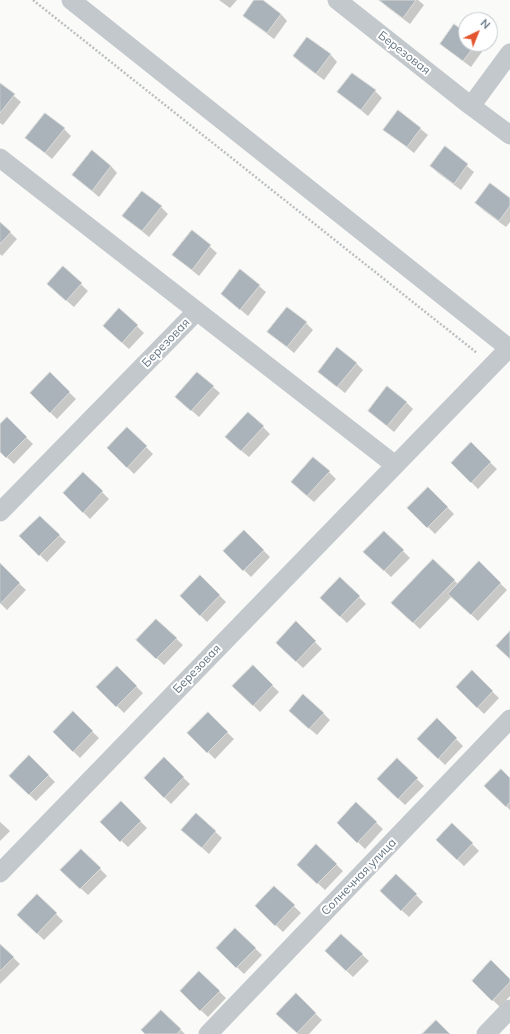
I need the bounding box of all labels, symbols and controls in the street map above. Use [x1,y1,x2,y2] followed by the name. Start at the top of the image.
[458,12,498,52] north arrow
[478,16,493,32] text: N
[375,28,433,78] street label: Березовая
[139,316,193,370] street label: Березовая
[170,642,224,696] street label: Березовая
[318,835,400,919] street label: Солнечная улица

